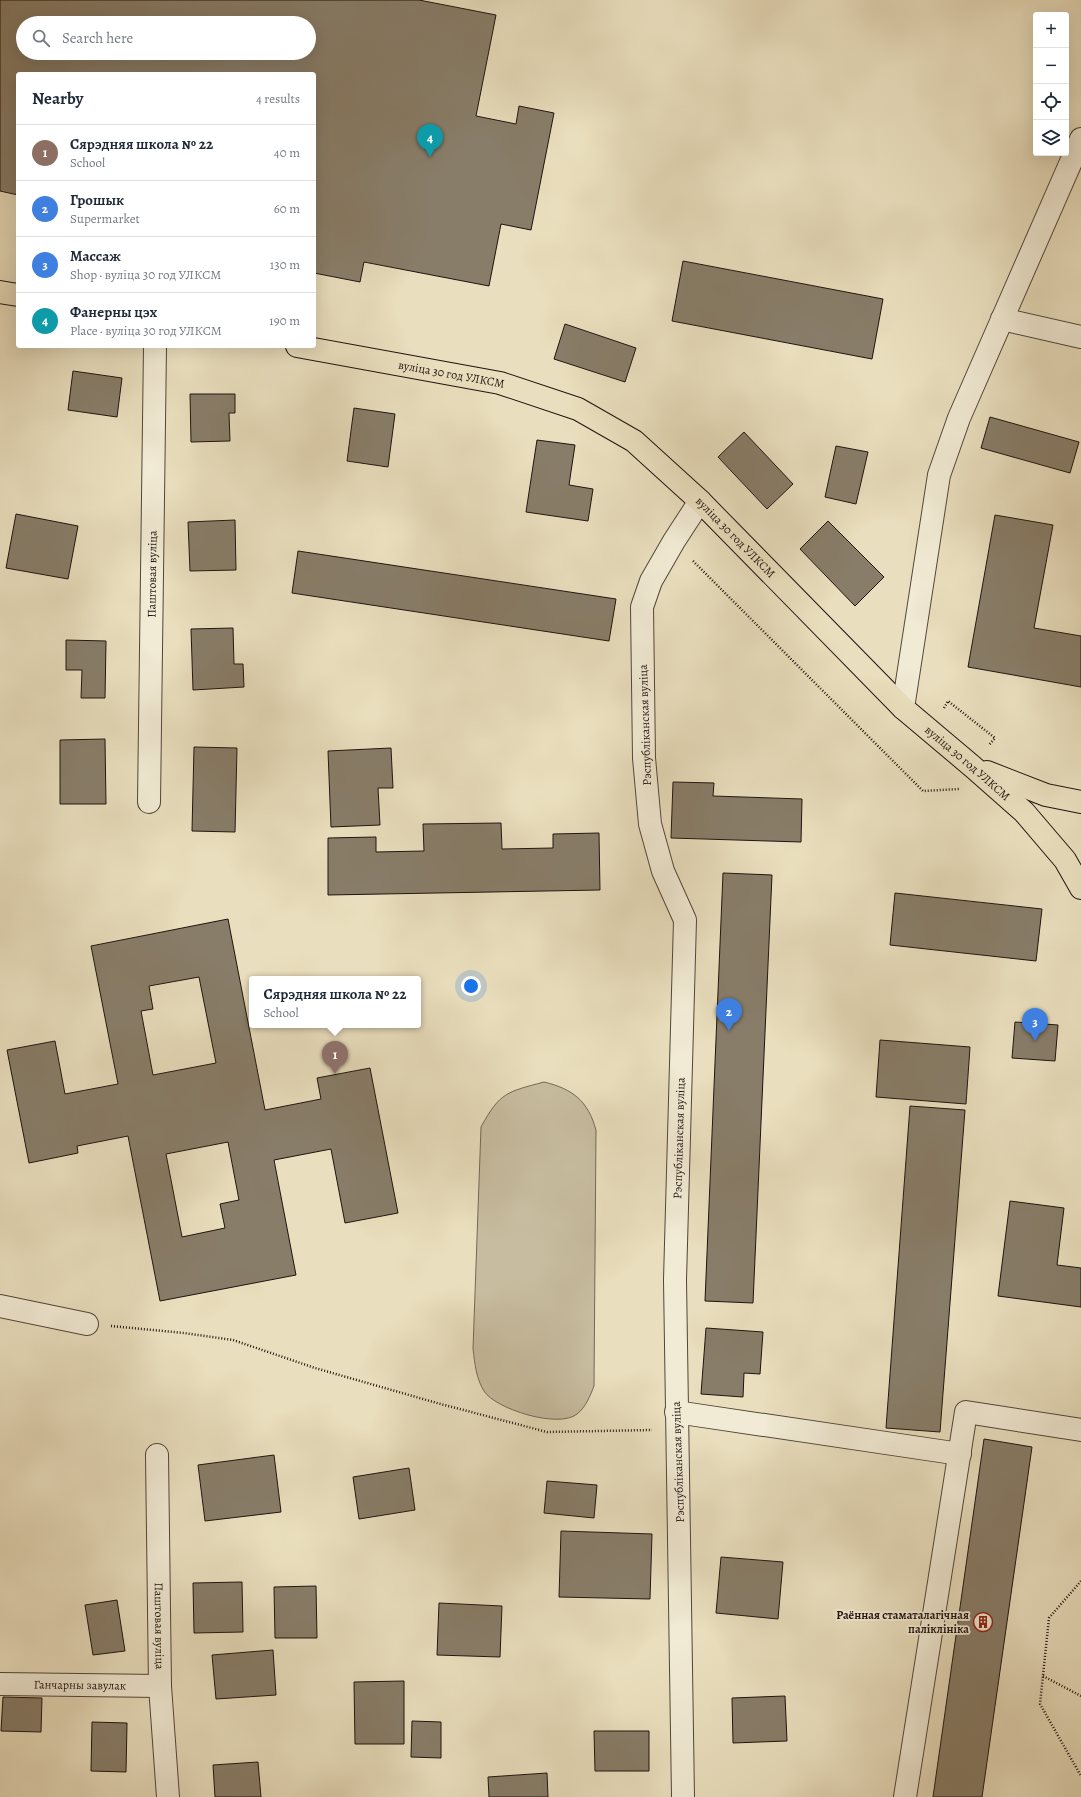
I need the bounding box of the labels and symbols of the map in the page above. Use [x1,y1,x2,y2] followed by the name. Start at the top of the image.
[417,124,443,157] pin: 4
[397,357,506,392] street label: вуліца 30 год УЛКСМ
[692,493,779,581] street label: вуліца 30 год УЛКСМ
[143,530,161,618] street label: Паштовая вуліца
[635,664,655,786] street label: Рэспубліканская вуліца
[922,722,1014,804] street label: вуліца 30 год УЛКСМ
[461,976,481,996] your location
[716,998,742,1031] pin: 2
[1022,1008,1048,1041] pin: 3
[322,1041,348,1074] pin: 1
[669,1077,689,1199] street label: Рэспубліканская вуліца
[668,1401,688,1523] street label: Рэспубліканская вуліца
[151,1582,168,1670] street label: Паштовая вуліца
[836,1607,969,1637] place label: Раённая стаматалагічная паліклініка
[972,1611,994,1633] building icon: Раённая стаматалагічная паліклініка
[34,1676,126,1694] street label: Ганчарны завулак

